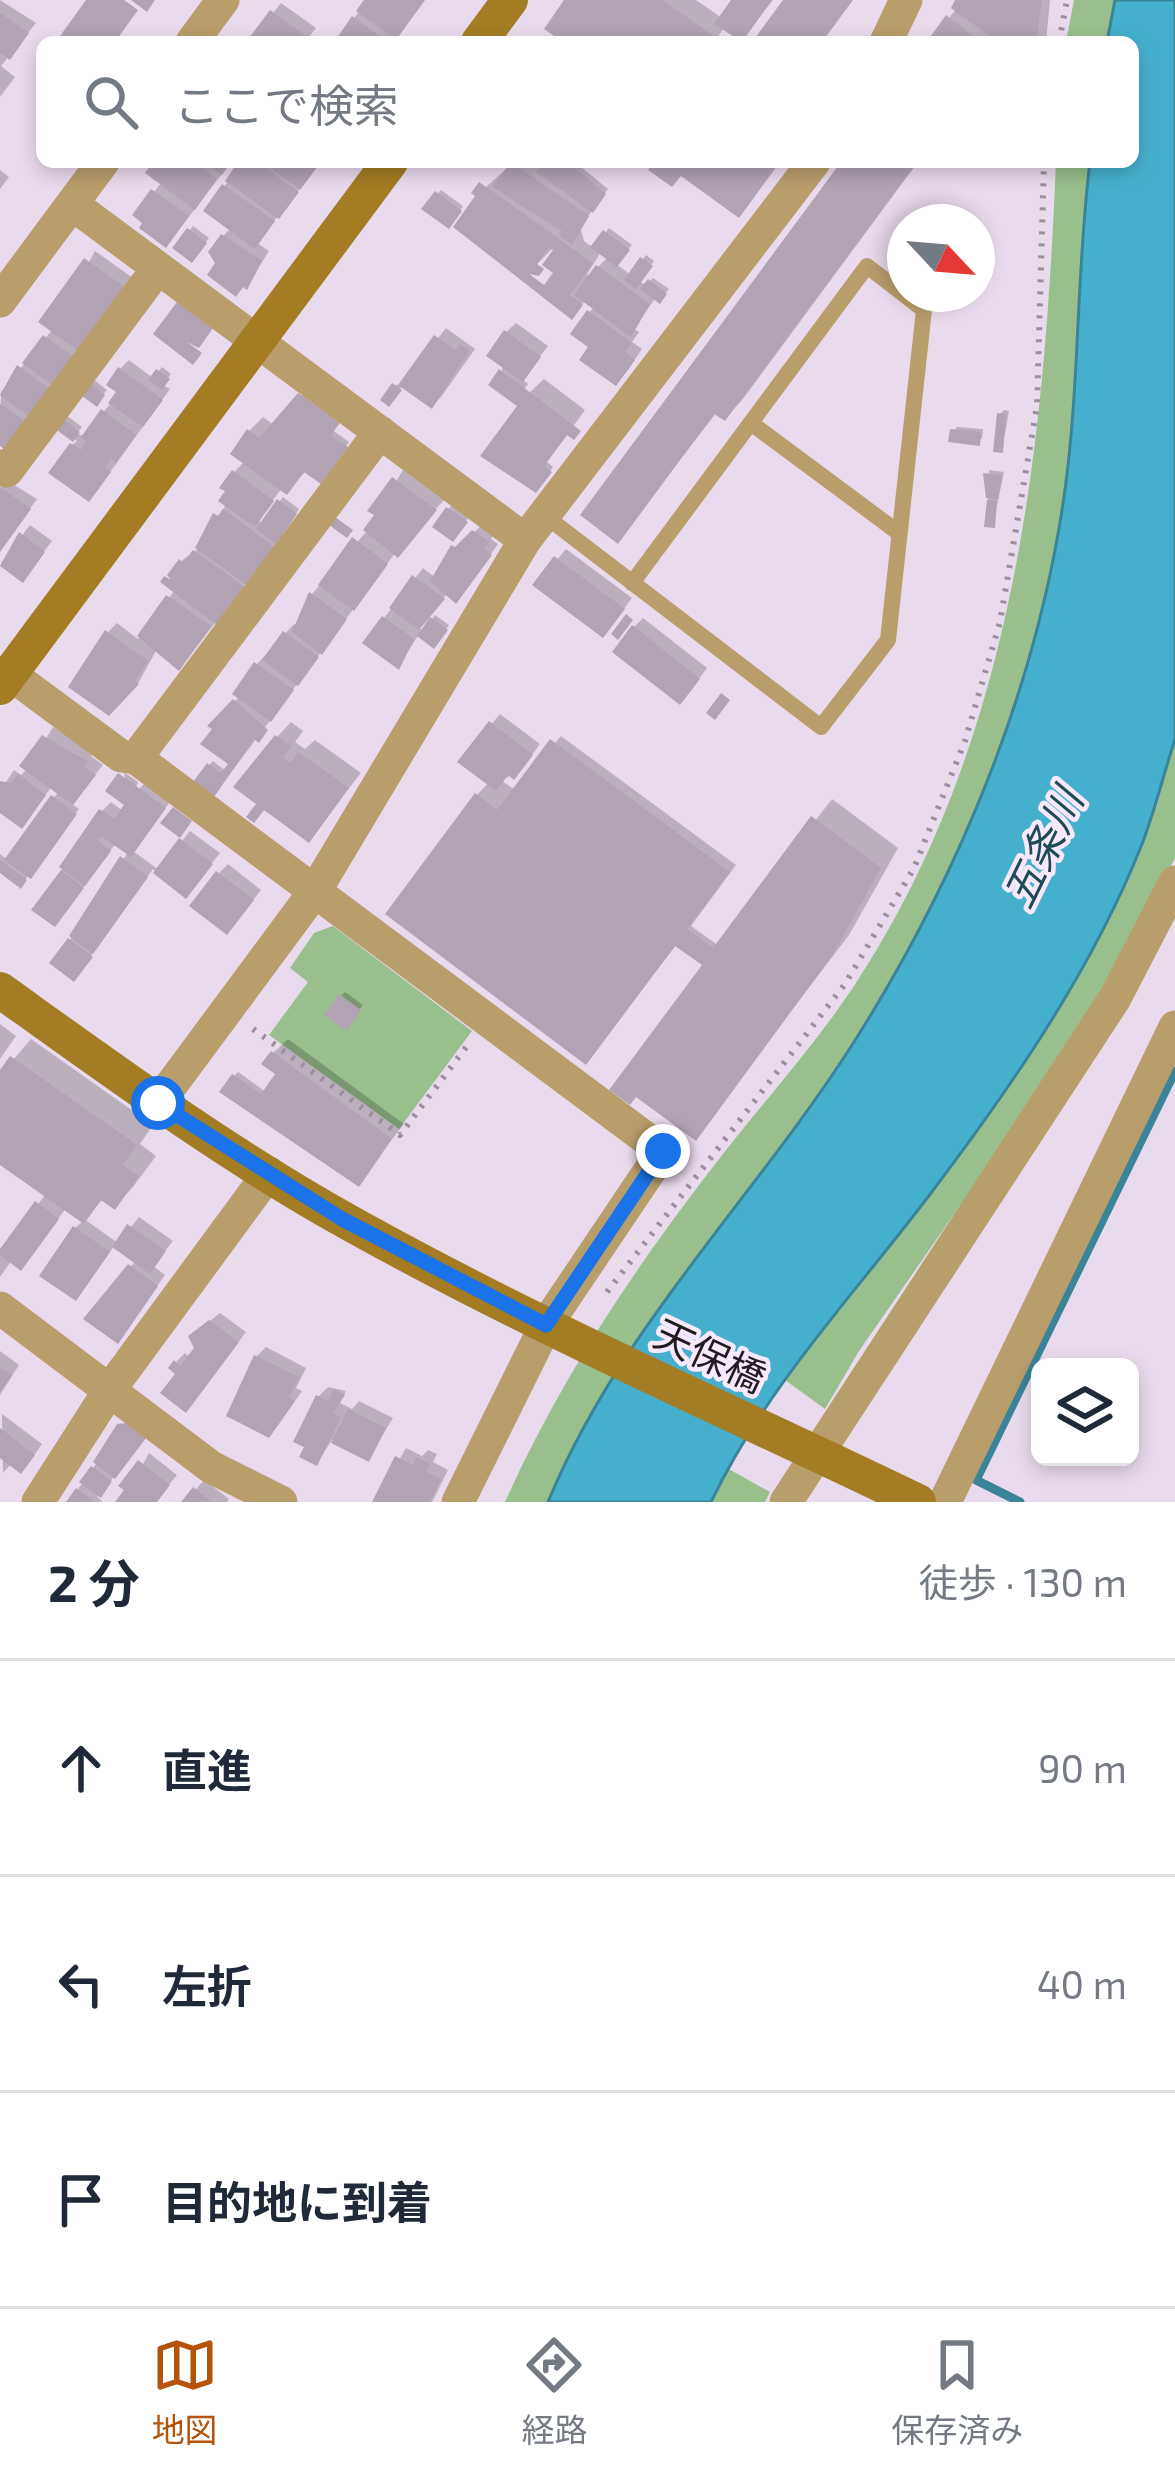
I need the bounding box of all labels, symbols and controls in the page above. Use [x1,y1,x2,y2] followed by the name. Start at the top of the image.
[36,36,1139,168] search box
[78,69,144,135] icon: search
[174,77,399,131] text: ここで検索
[887,204,995,312] north arrow
[991,776,1093,915] water label: 五条川
[131,1076,185,1130] route start
[636,1124,690,1178] route end
[648,1309,774,1401] street label: 天保橋
[1031,1358,1139,1466] map controls
[1031,1358,1139,1466] button: layers
[48,1551,140,1612] text: 2 分
[919,1558,1127,1605] text: 徒歩 · 130 m
[48,1735,114,1801] icon: ahead
[162,1742,252,1796] text: 直進
[1038,1744,1127,1791] text: 90 m
[48,1951,114,2017] icon: left
[162,1958,252,2012] text: 左折
[1037,1960,1127,2007] text: 40 m
[48,2167,114,2233] icon: arrive
[162,2174,432,2228] text: 目的地に到着
[152,2332,218,2452] tab: 地図
[521,2332,587,2452] tab: 経路
[891,2332,1023,2452] tab: 保存済み

